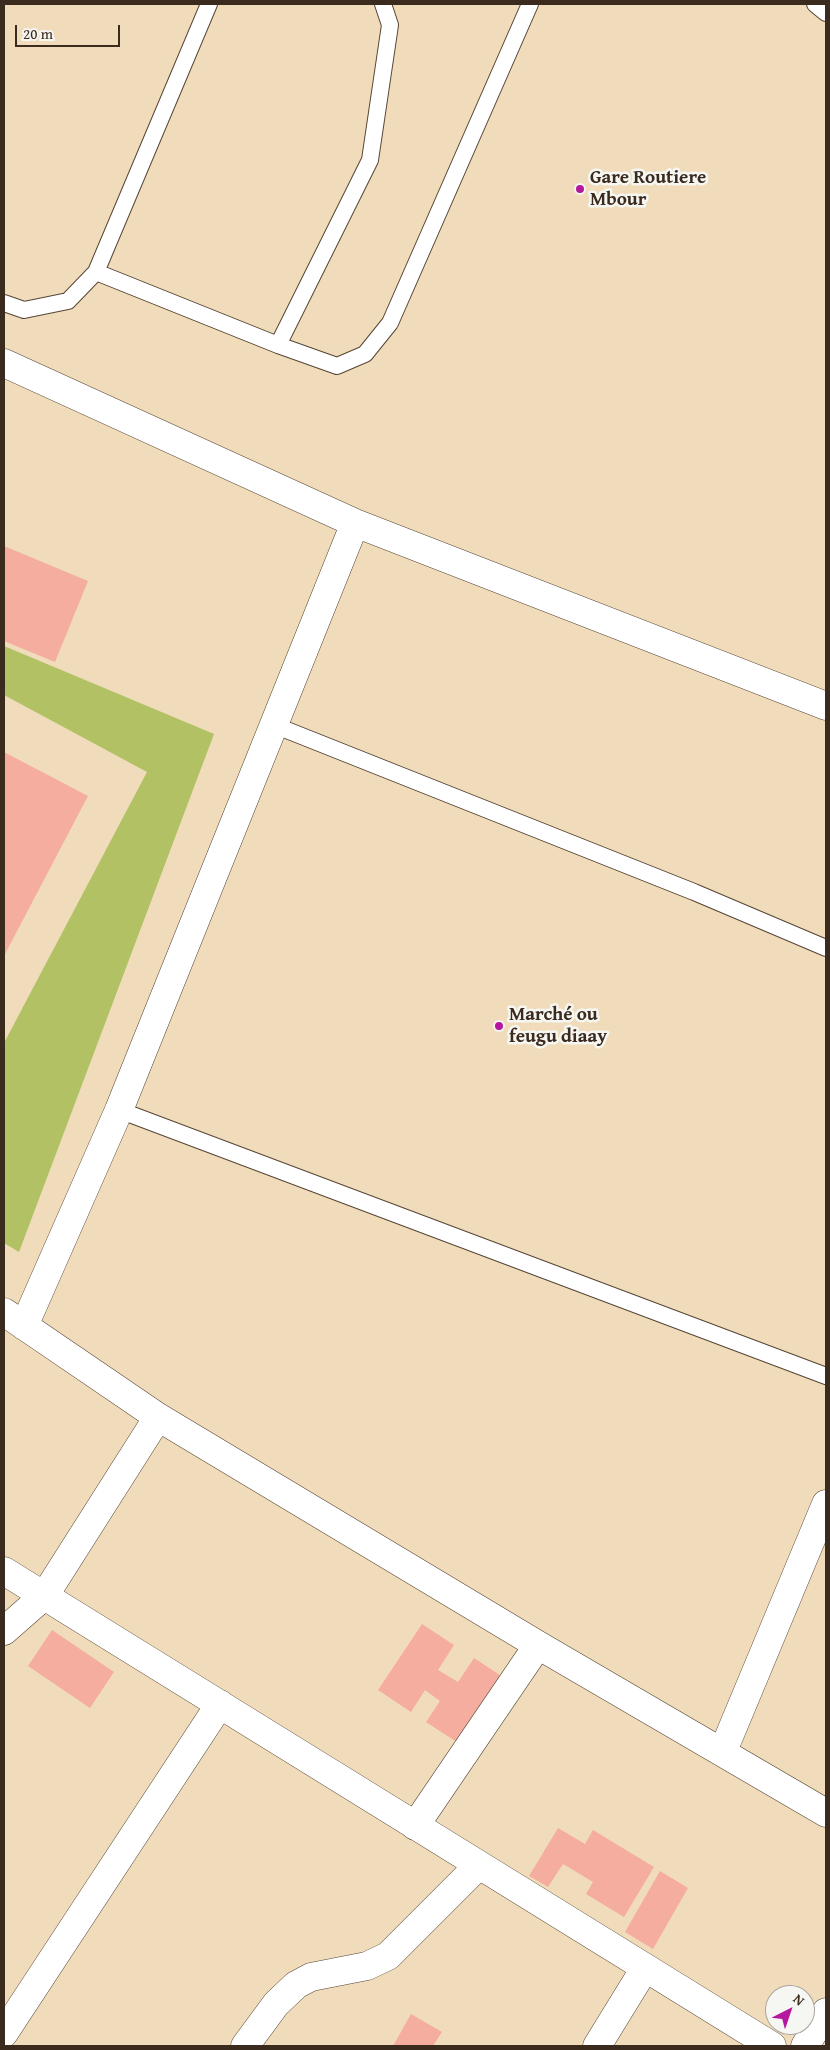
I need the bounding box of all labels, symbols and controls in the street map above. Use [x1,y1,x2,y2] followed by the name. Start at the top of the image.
[18,15,122,47] scale bar
[23,23,53,44] text: 20 m
[590,167,706,211] place label: Gare Routiere Mbour
[574,183,586,195] marker: Gare Routiere Mbour
[509,1004,607,1048] place label: Marché ou feugu diaay
[493,1020,505,1032] marker: Marché ou feugu diaay
[765,1985,815,2035] north arrow
[789,1989,809,2010] text: N

